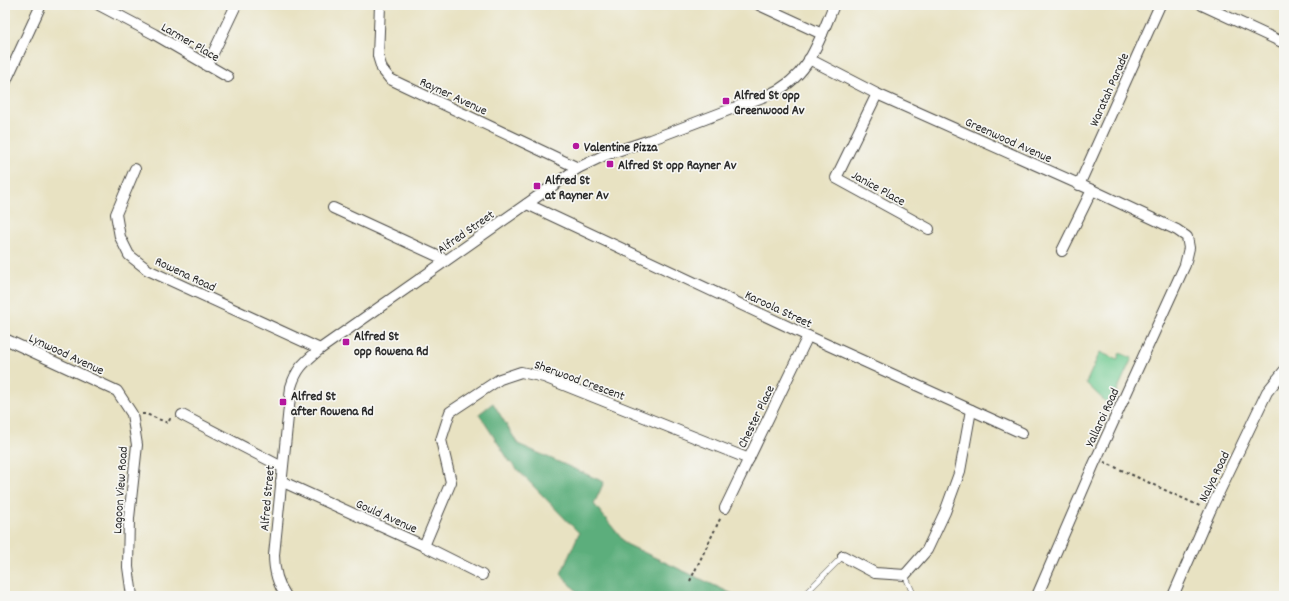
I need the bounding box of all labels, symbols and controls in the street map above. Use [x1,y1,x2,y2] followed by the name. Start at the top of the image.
[157,19,223,68] street label: Larmer Place
[1086,50,1135,130] street label: Waratah Parade
[416,73,490,121] street label: Rayner Avenue
[734,87,805,121] place label: Alfred St opp Greenwood Av
[721,96,731,106] marker: Alfred St opp Greenwood Av
[961,114,1055,169] street label: Greenwood Avenue
[584,139,658,158] place label: Valentine Pizza
[571,141,581,151] marker: Valentine Pizza
[618,157,737,176] place label: Alfred St opp Rayner Av
[605,159,615,169] marker: Alfred St opp Rayner Av
[847,167,909,212] street label: Janice Place
[545,172,609,206] place label: Alfred St at Rayner Av
[532,181,542,191] marker: Alfred St at Rayner Av
[434,206,499,260] street label: Alfred Street
[151,253,219,298] street label: Rowena Road
[741,286,815,334] street label: Karoola Street
[354,328,428,362] place label: Alfred St opp Rowena Rd
[25,330,107,381] street label: Lynwood Avenue
[341,337,351,347] marker: Alfred St opp Rowena Rd
[531,356,627,407] street label: Sherwood Crescent
[734,382,781,452] street label: Chester Place
[1081,385,1125,451] street label: Yallaroi Road
[291,388,374,422] place label: Alfred St after Rowena Rd
[278,397,288,407] marker: Alfred St after Rowena Rd
[109,446,134,535] street label: Lagoon View Road
[1195,449,1236,506] street label: Nalya Road
[256,464,281,532] street label: Alfred Street
[352,495,420,539] street label: Gould Avenue

